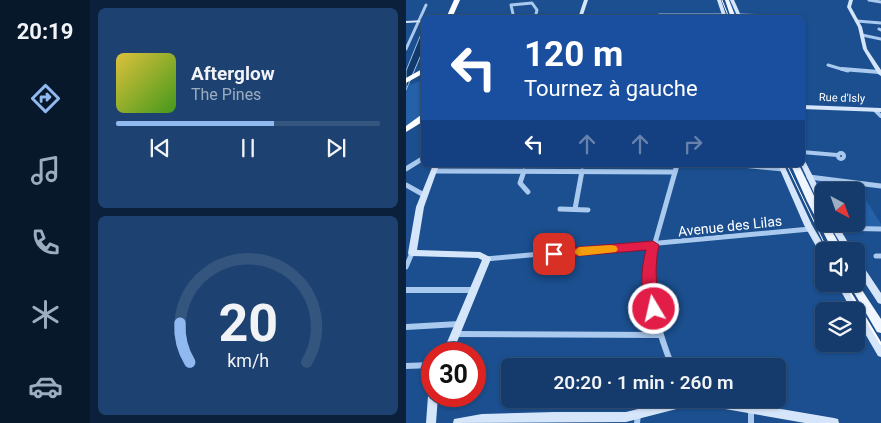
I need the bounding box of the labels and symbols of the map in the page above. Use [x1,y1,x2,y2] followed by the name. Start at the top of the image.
[819,91,866,105] street label: Rue d'Isly
[815,182,865,232] north arrow
[677,213,783,239] street label: Avenue des Lilas
[533,233,575,275] pin
[627,282,679,334] position arrow
[421,342,486,407] speed limit sign: 30

